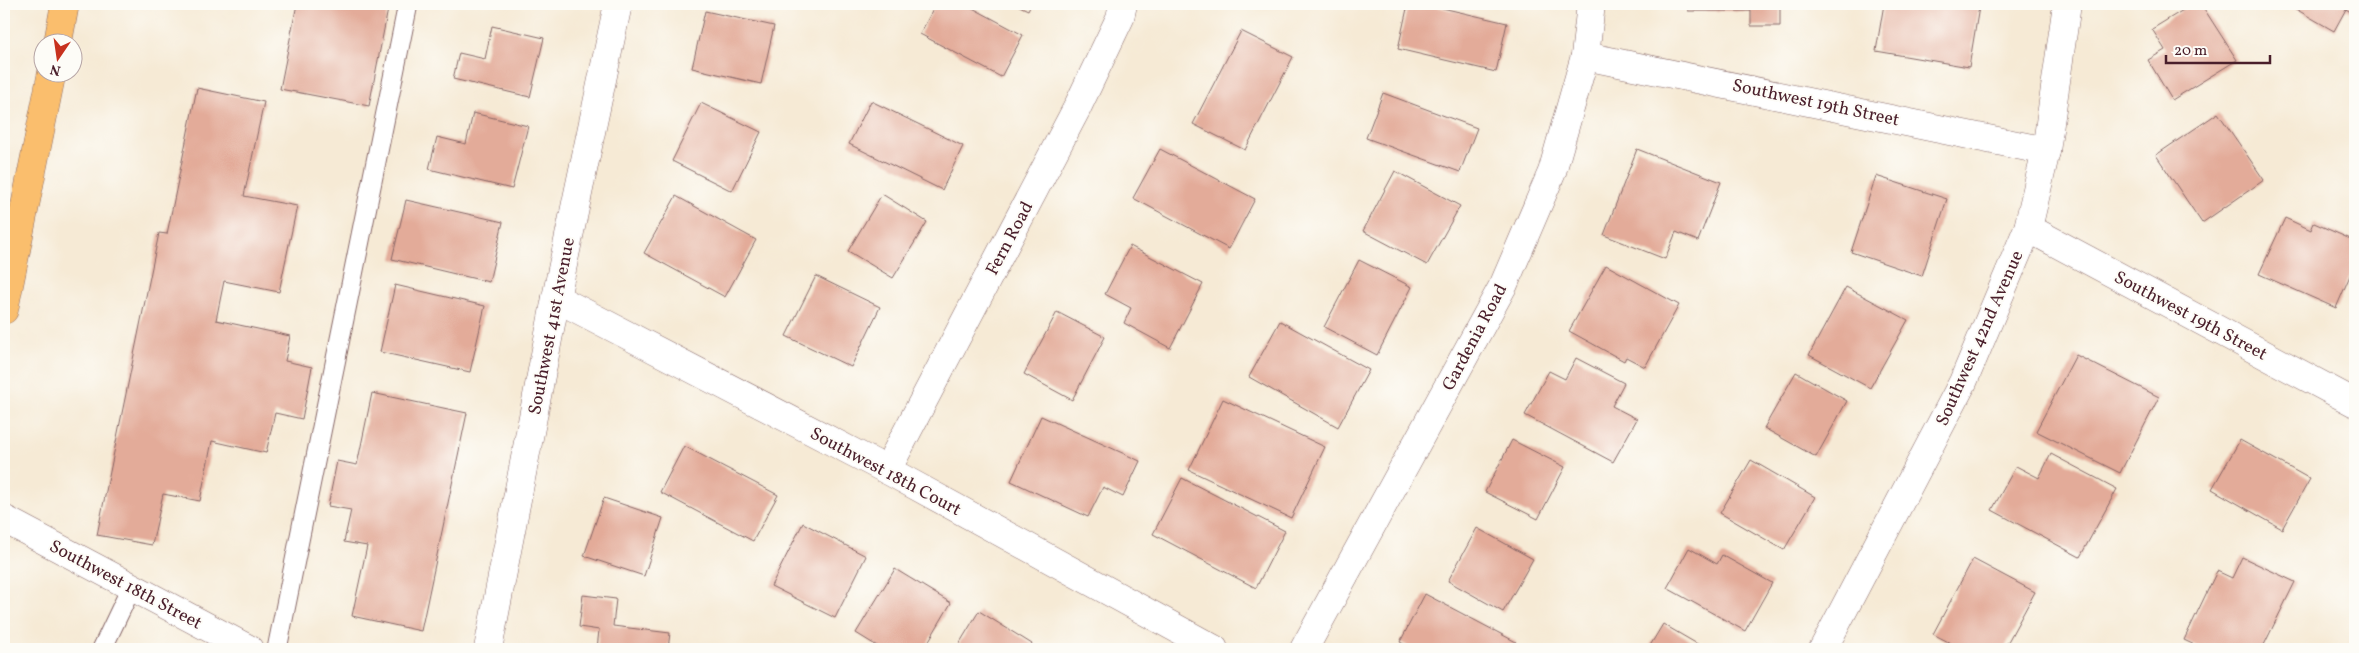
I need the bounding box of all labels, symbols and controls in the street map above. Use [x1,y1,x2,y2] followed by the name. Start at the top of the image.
[32,32,82,82] north arrow
[2166,32,2270,64] scale bar
[2174,41,2207,62] text: 20 m
[48,59,63,80] text: N
[1730,74,1901,133] street label: Southwest 19th Street
[980,197,1040,280] street label: Fern Road
[523,235,582,417] street label: Southwest 41st Avenue
[1930,247,2030,430] street label: Southwest 42nd Avenue
[2109,265,2271,367] street label: Southwest 19th Street
[1437,280,1514,396] street label: Gardenia Road
[805,422,965,523] street label: Southwest 18th Court
[44,534,206,636] street label: Southwest 18th Street

